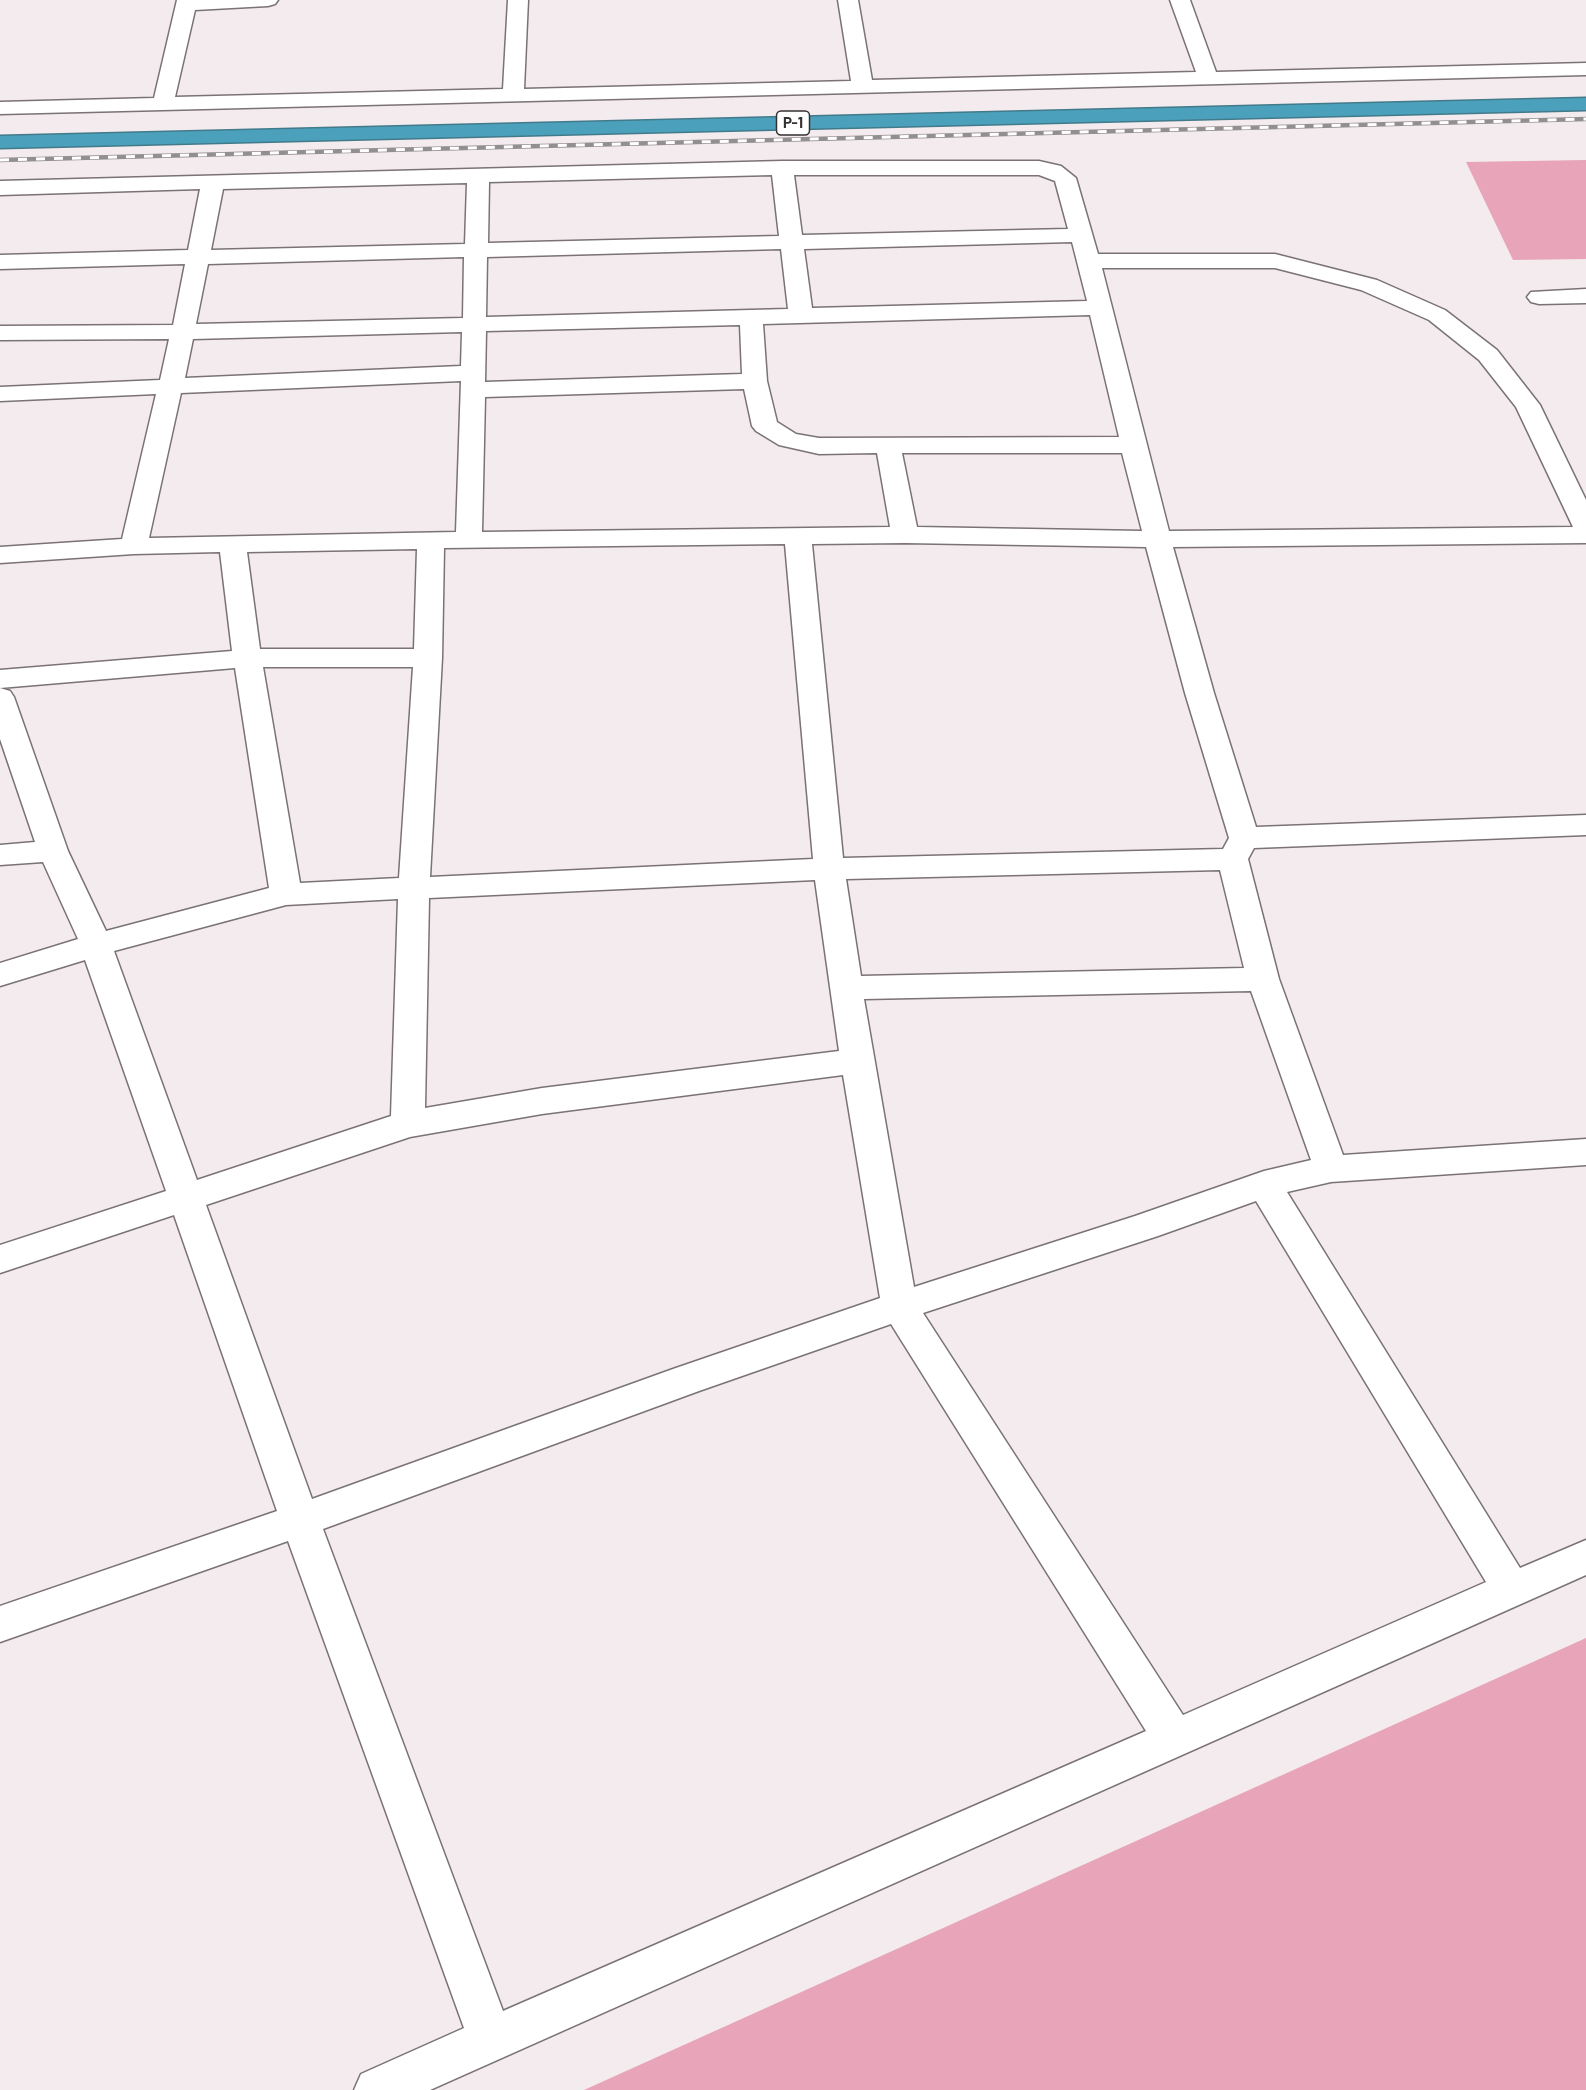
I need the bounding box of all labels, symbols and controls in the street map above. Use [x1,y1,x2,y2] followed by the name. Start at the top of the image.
[776,111,810,135] road number: P-1

